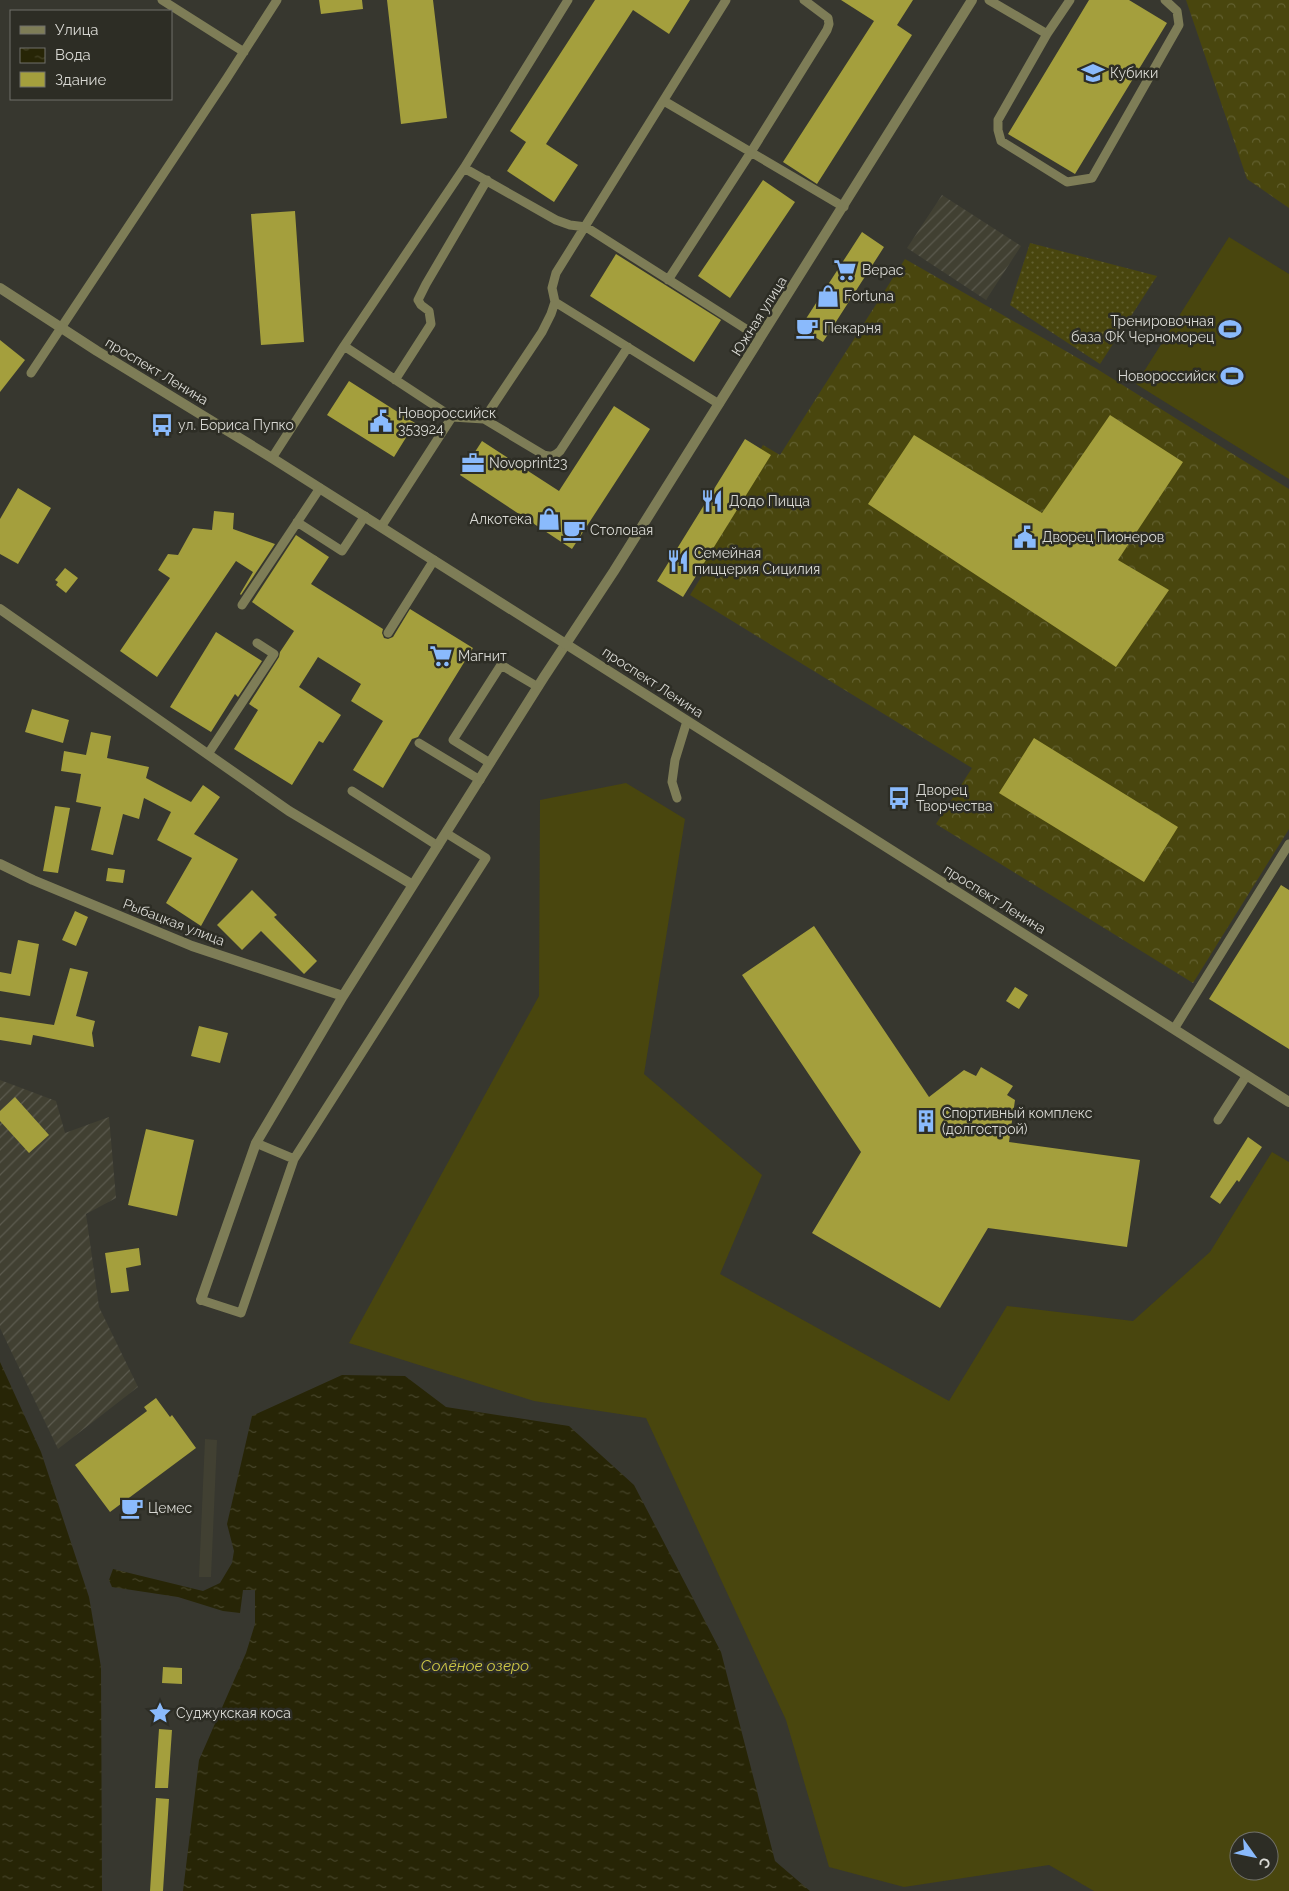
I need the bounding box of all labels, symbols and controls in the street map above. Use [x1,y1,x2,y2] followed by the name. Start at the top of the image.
[10,10,172,100] legend
[55,21,99,39] text: Улица
[55,46,91,64] text: Вода
[1080,60,1106,86] school or university icon: Кубики
[1110,65,1158,81] place label: Кубики
[55,71,107,89] text: Здание
[832,257,858,283] supermarket icon: Верас
[862,262,904,278] place label: Верас
[728,273,790,359] street label: Южная улица
[815,283,841,309] shop icon: Fortuna
[844,288,894,304] place label: Fortuna
[1071,313,1214,345] place label: Тренировочная база ФК Черноморец
[794,315,820,341] cafe icon: Пекарня
[1217,316,1243,342] sports icon: Тренировочная база ФК Черноморец
[824,320,881,336] place label: Пекарня
[103,334,211,408] street label: проспект Ленина
[1219,363,1245,389] sports icon: Новороссийск
[1118,368,1216,384] place label: Новороссийск
[398,405,496,437] place label: Новороссийск 353924
[368,408,394,434] public building icon: Новороссийск 353924
[149,412,175,438] bus stop icon: ул. Бориса Пупко
[178,417,294,433] place label: ул. Бориса Пупко
[460,450,486,476] office icon: Novoprint23
[489,455,567,471] place label: Novoprint23
[699,488,725,514] restaurant icon: Додо Пицца
[729,493,810,509] place label: Додо Пицца
[536,506,562,532] shop icon: Алкотека
[470,511,532,527] place label: Алкотека
[561,517,587,543] cafe icon: Столовая
[590,522,653,538] place label: Столовая
[1012,524,1038,550] public building icon: Дворец Пионеров
[1042,529,1164,545] place label: Дворец Пионеров
[694,545,820,577] place label: Семейная пиццерия Сицилия
[665,548,691,574] restaurant icon: Семейная пиццерия Сицилия
[428,643,454,669] supermarket icon: Магнит
[600,643,706,721] street label: проспект Ленина
[458,648,507,664] place label: Магнит
[916,782,993,814] place label: Дворец Творчества
[886,785,912,811] bus stop icon: Дворец Творчества
[941,861,1049,937] street label: проспект Ленина
[121,895,227,949] street label: Рыбацкая улица
[942,1105,1093,1137] place label: Спортивный комплекс (долгострой)
[913,1108,939,1134] building icon: Спортивный комплекс (долгострой)
[119,1495,145,1521] cafe icon: Цемес
[148,1500,193,1516] place label: Цемес
[421,1657,529,1675] water label: Солёное озеро
[147,1700,173,1726] place icon: Суджукская коса
[176,1705,291,1721] place label: Суджукская коса
[1229,1831,1279,1881] north arrow
[1255,1855,1274,1872] text: С

